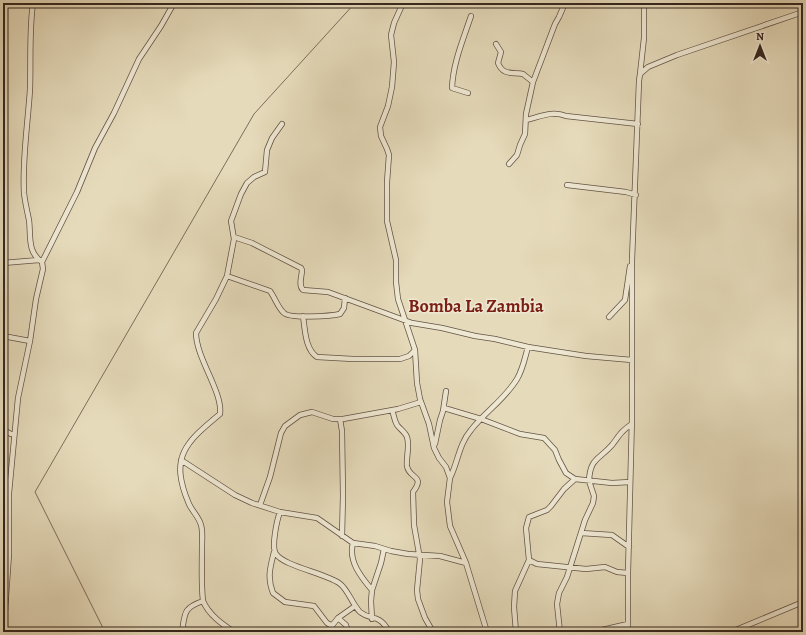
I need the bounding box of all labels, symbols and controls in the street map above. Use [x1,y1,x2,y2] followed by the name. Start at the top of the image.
[740,26,780,66] north arrow
[756,29,764,44] text: N
[408,294,544,318] district label: Bomba La Zambia

